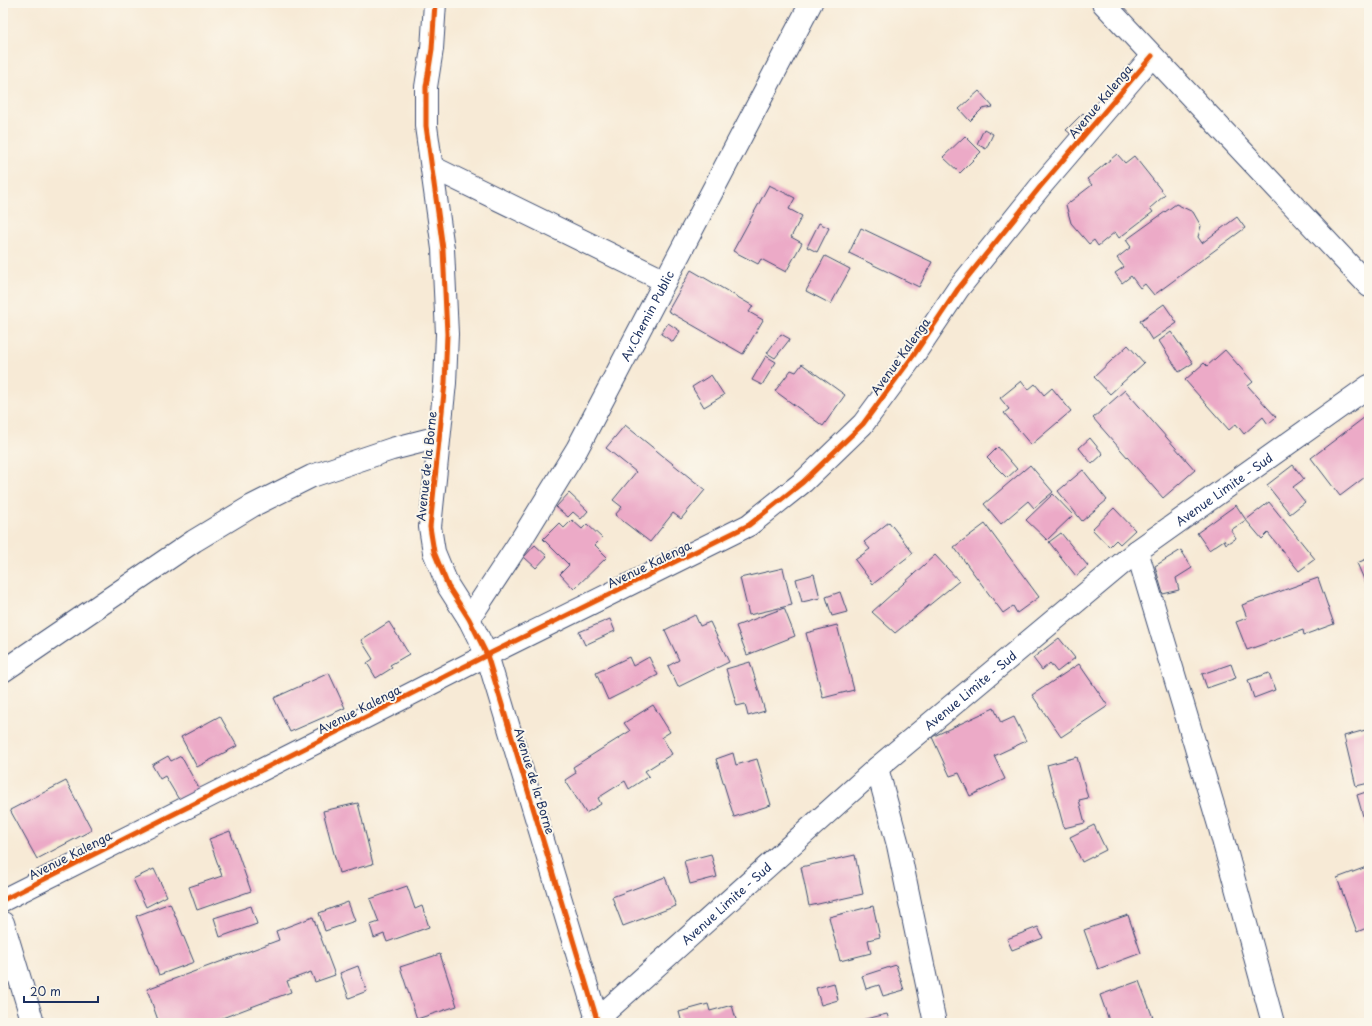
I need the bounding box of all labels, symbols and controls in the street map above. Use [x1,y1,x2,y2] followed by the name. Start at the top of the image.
[1064,60,1137,142] street label: Avenue Kalenga
[616,267,678,364] street label: Av.Chemin Public
[866,313,934,398] street label: Avenue Kalenga
[411,410,441,522] street label: Avenue de la Borne
[1172,448,1276,530] street label: Avenue Limite - Sud
[604,536,695,592] street label: Avenue Kalenga
[920,646,1020,734] street label: Avenue Limite - Sud
[314,680,404,738] street label: Avenue Kalenga
[510,726,560,837] street label: Avenue de la Borne
[25,826,115,884] street label: Avenue Kalenga
[677,858,775,949] street label: Avenue Limite - Sud
[24,978,98,1004] scale bar
[30,982,61,1000] text: 20 m

